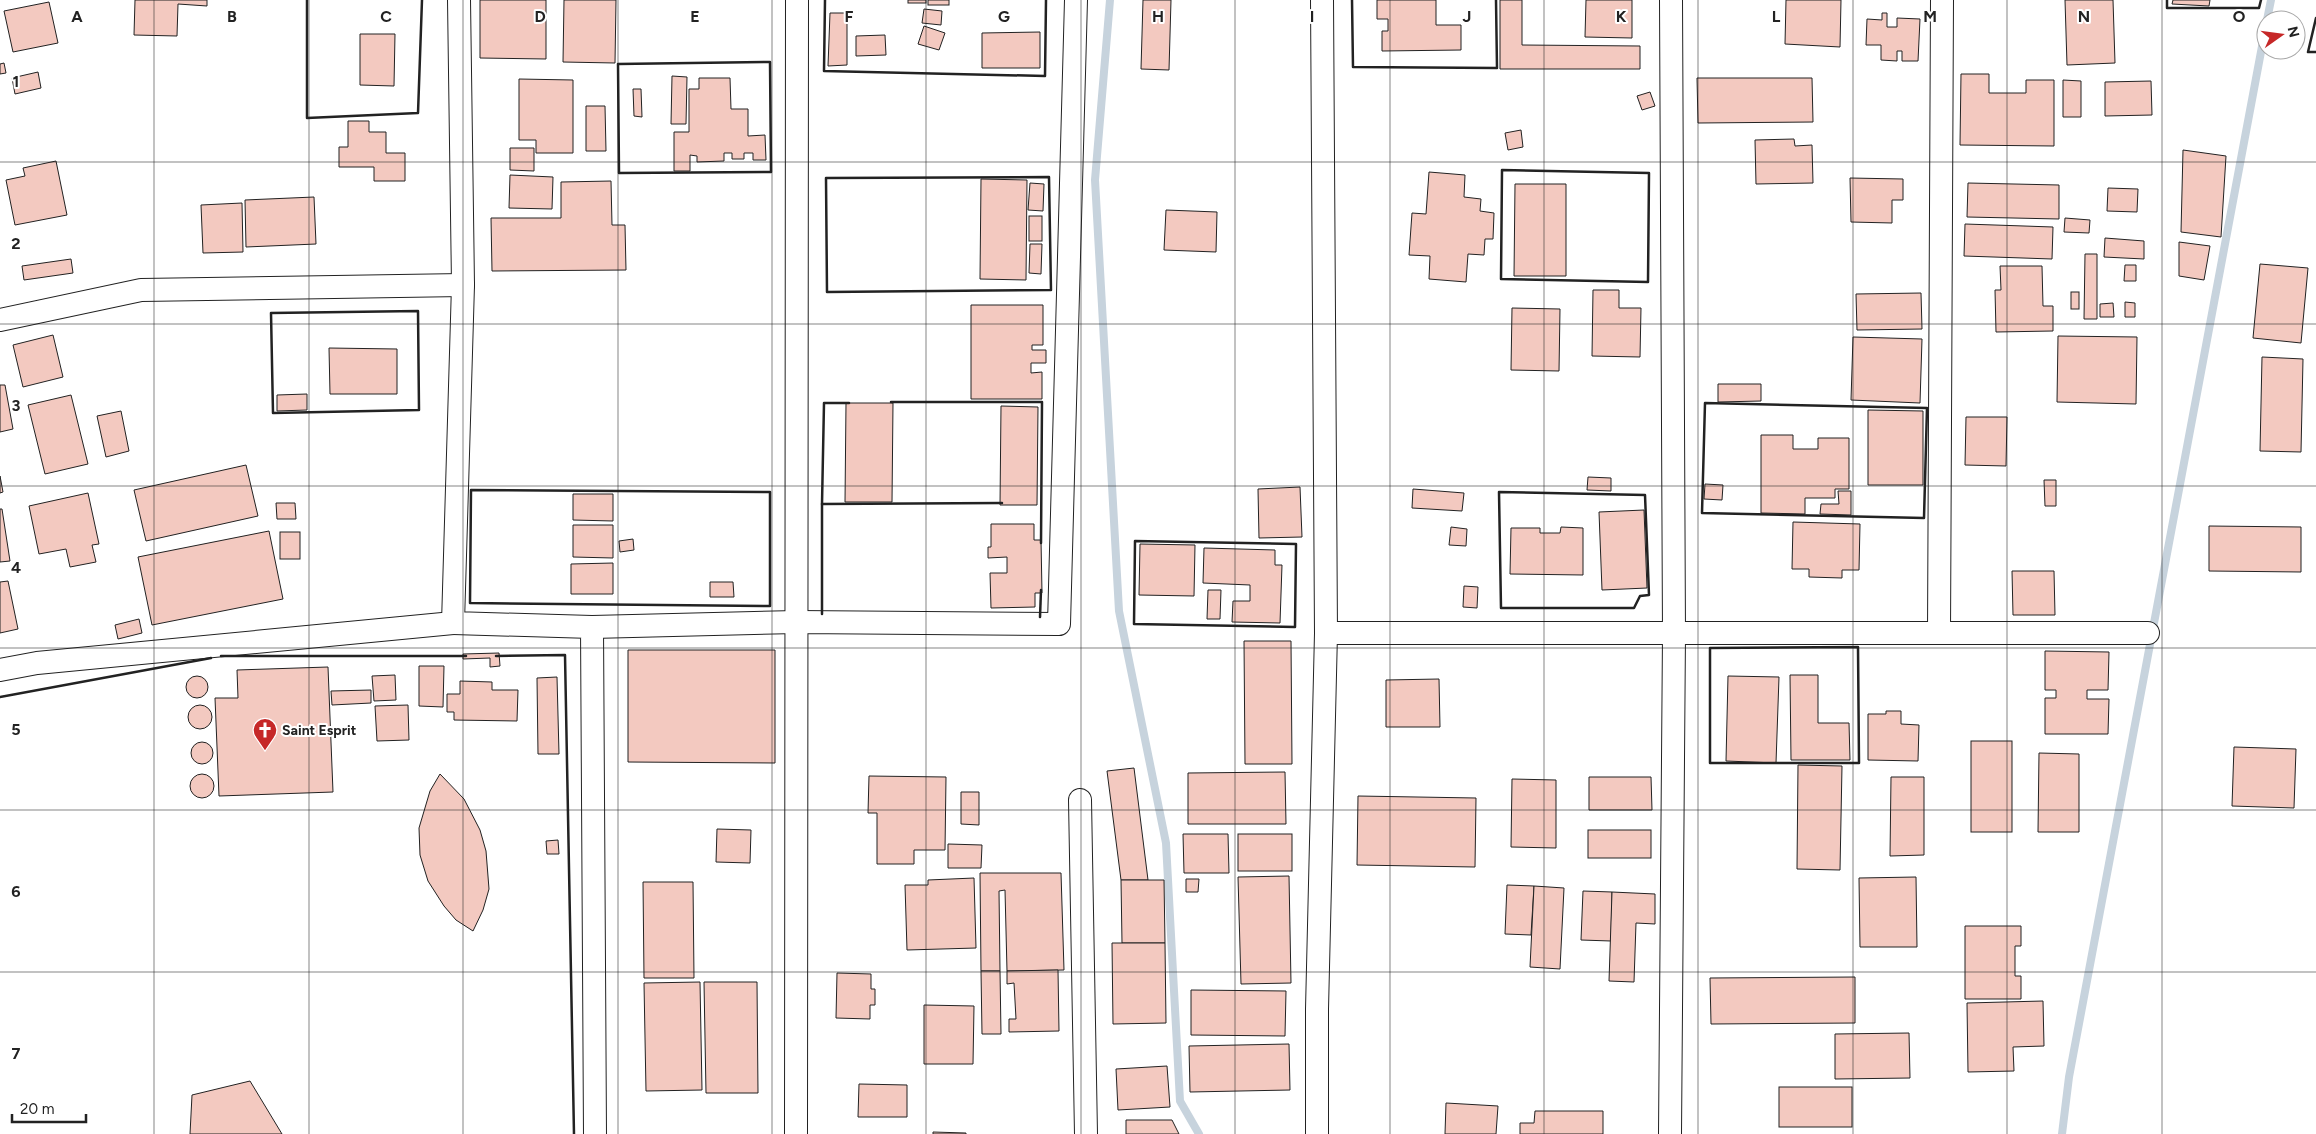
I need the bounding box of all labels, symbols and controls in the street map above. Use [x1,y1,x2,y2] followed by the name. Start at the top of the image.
[71,7,83,26] text: A
[227,7,237,26] text: B
[380,7,392,26] text: C
[534,7,546,26] text: D
[690,7,700,26] text: E
[845,7,854,26] text: F
[998,7,1010,26] text: G
[1152,7,1164,26] text: H
[1310,7,1314,26] text: I
[1463,7,1471,26] text: J
[1616,7,1627,26] text: K
[1772,7,1781,26] text: L
[1923,7,1937,26] text: M
[2078,7,2090,26] text: N
[2233,7,2246,26] text: O
[2256,10,2306,60] north arrow
[2284,25,2303,39] text: N
[13,72,19,91] text: 1
[11,234,21,253] text: 2
[12,396,21,415] text: 3
[11,558,21,577] text: 4
[252,717,278,751] church icon: Saint Esprit
[11,720,21,739] text: 5
[282,722,357,739] place label: Saint Esprit
[11,882,21,901] text: 6
[12,1044,21,1063] text: 7
[12,1092,86,1124] scale bar
[20,1100,54,1118] text: 20 m

